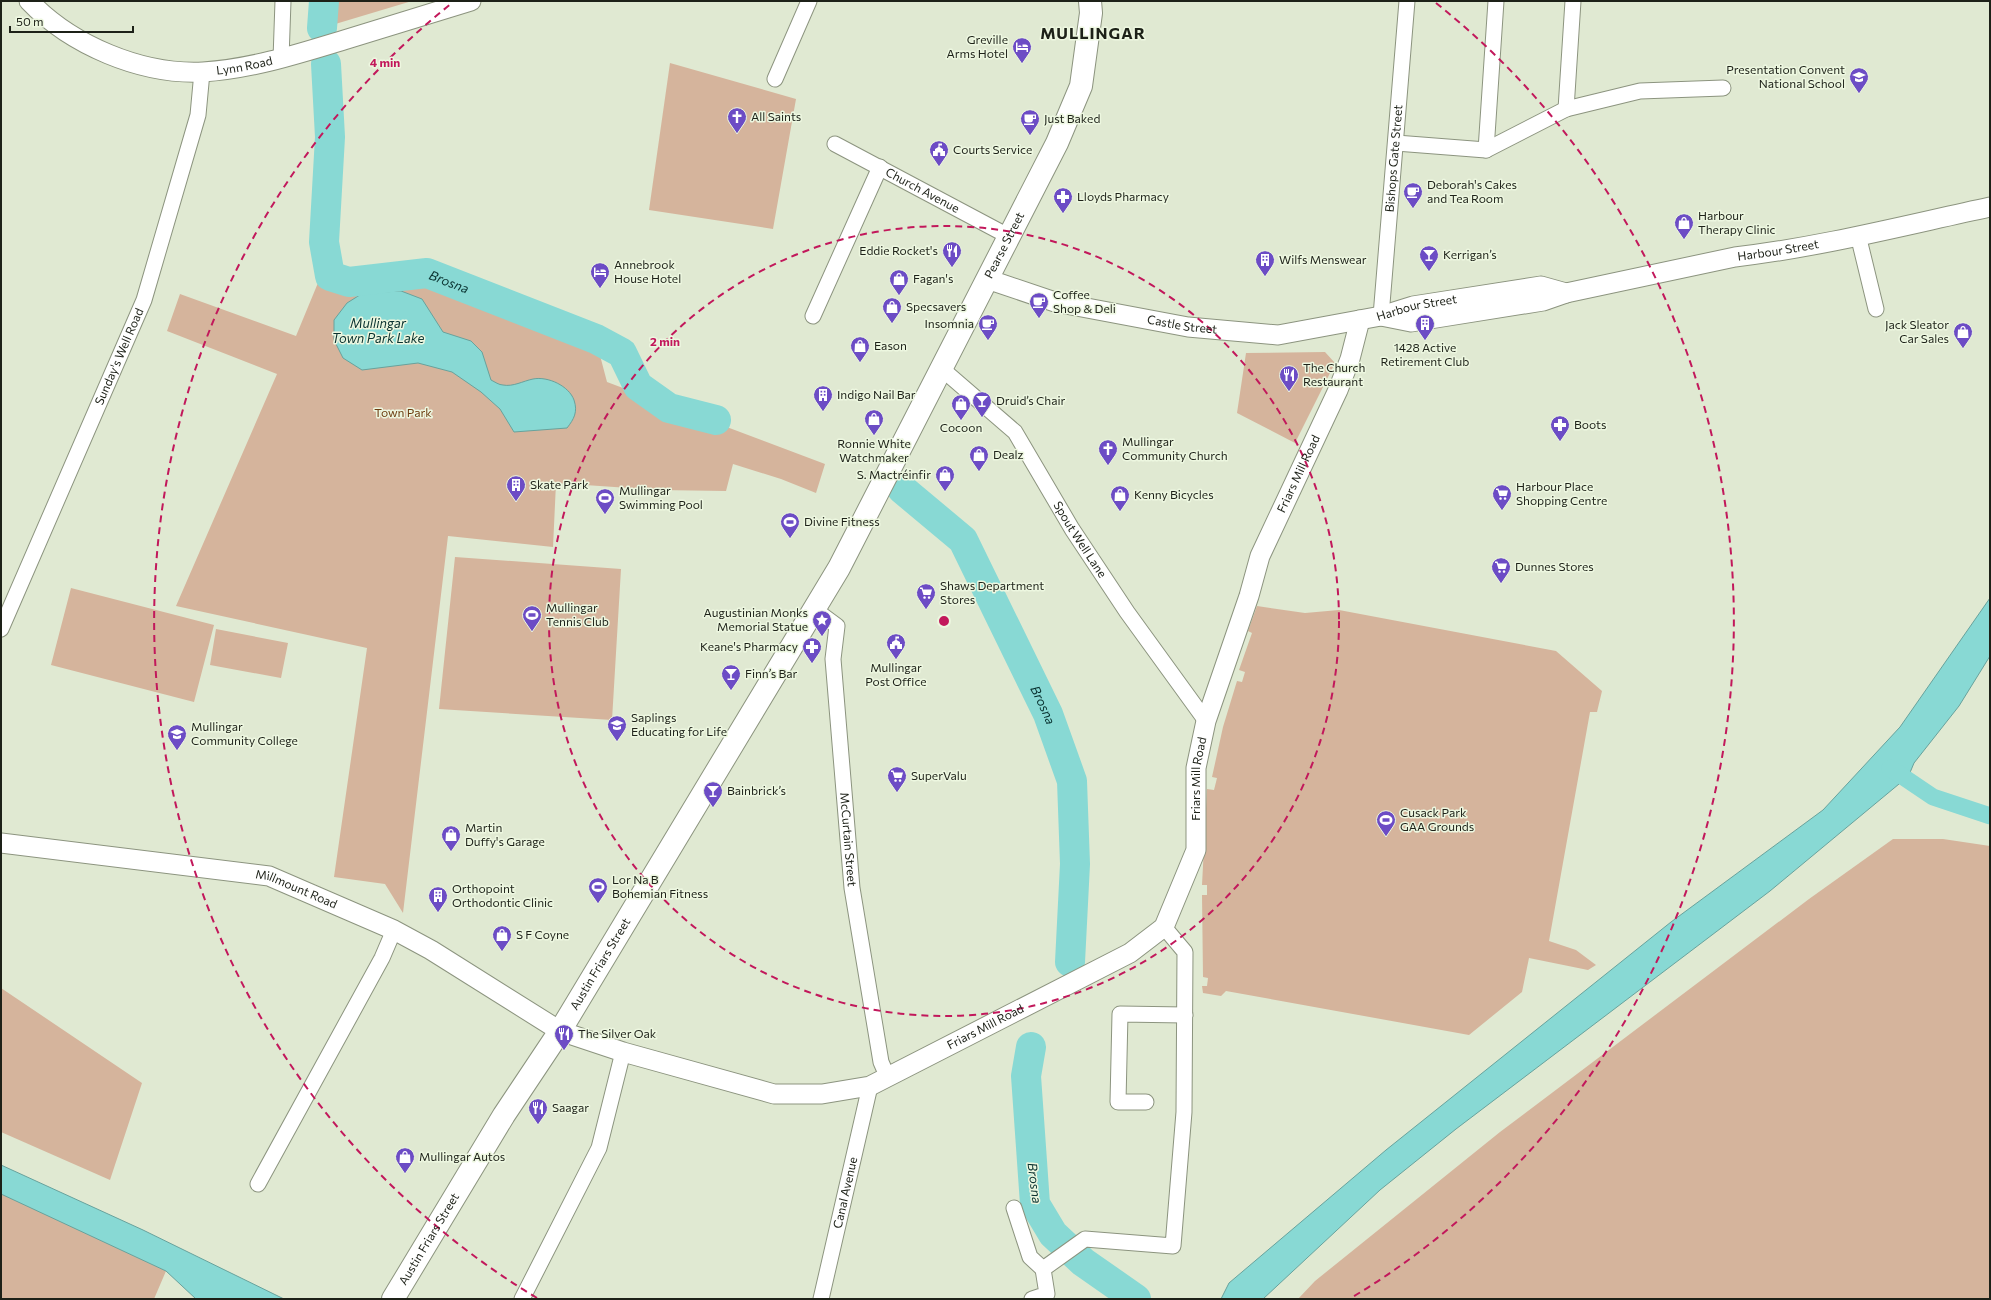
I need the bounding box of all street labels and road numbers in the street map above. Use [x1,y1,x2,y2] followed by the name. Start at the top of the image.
[215,53,274,77] street label: Lynn Road
[1382,104,1404,213] street label: Bishops Gate Street
[884,164,962,215] street label: Church Avenue
[981,209,1026,280] street label: Pearse Street
[1737,236,1820,263] street label: Harbour Street
[1375,291,1458,323] street label: Harbour Street
[91,306,146,407] street label: Sunday's Well Road
[1146,311,1218,336] street label: Castle Street
[1273,432,1322,515] street label: Friars Mill Road
[1051,498,1110,580] street label: Spout Well Lane
[1188,735,1208,821] street label: Friars Mill Road
[838,792,860,887] street label: McCurtain Street
[255,866,340,911] street label: Millmount Road
[566,915,633,1012] street label: Austin Friars Street
[944,1001,1026,1052] street label: Friars Mill Road
[829,1155,859,1230] street label: Canal Avenue
[395,1190,461,1287] street label: Austin Friars Street

